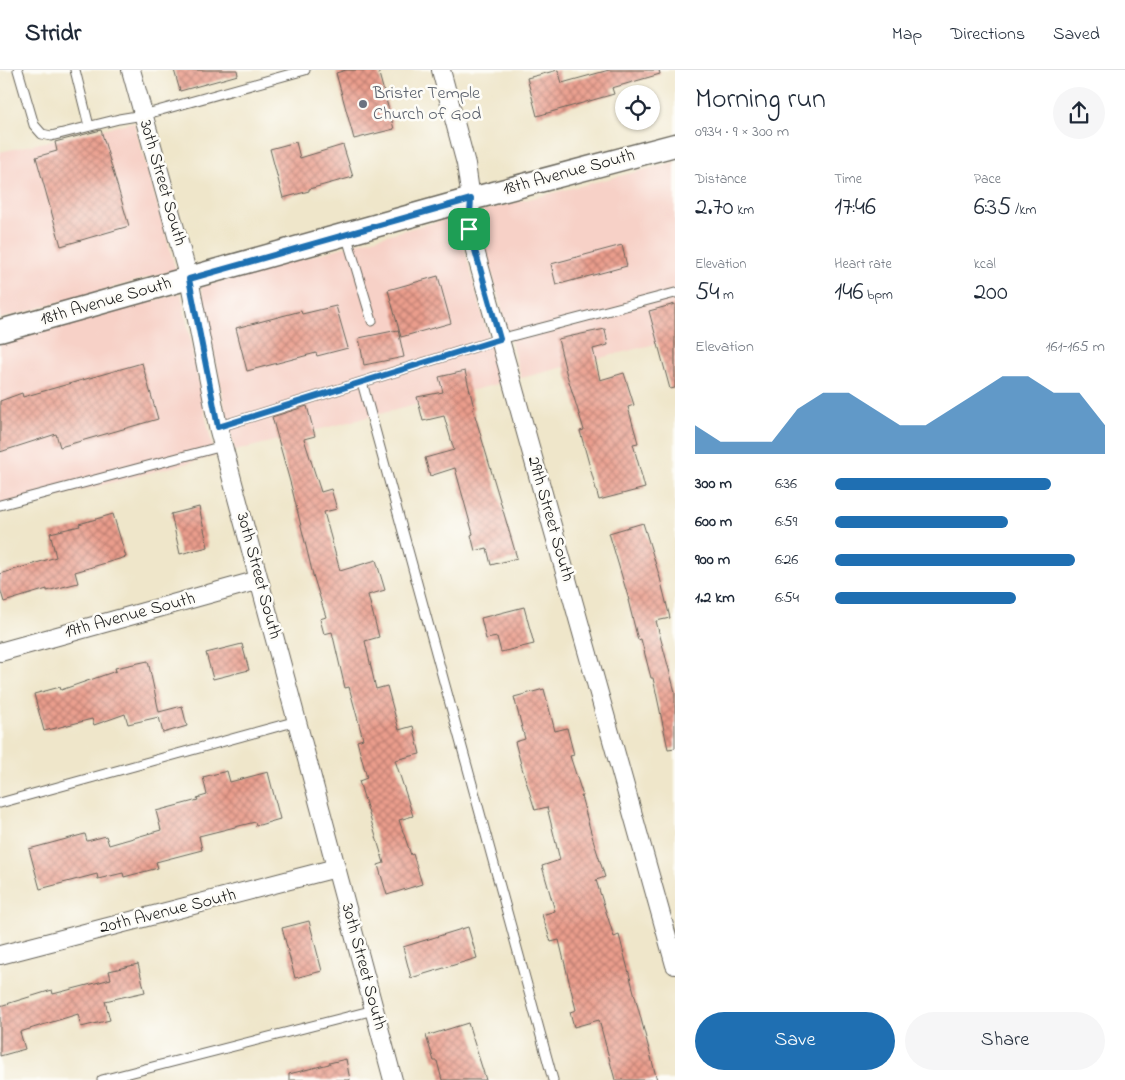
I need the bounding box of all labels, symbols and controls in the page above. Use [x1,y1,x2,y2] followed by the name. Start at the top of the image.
[25,17,81,52] text: Stridr
[892,22,922,48] text: Map
[950,22,1025,48] text: Directions
[1053,22,1100,48] text: Saved
[695,80,826,121] text: Morning run
[372,81,481,128] place label: Brister Temple Church of God
[615,85,660,130] map controls
[615,85,660,130] button: locate
[1053,87,1105,139] button: share
[357,98,369,110] marker: Brister Temple Church of God
[132,117,192,249] street label: 30th Street South
[695,120,789,144] text: 09:34 · 9 × 300 m
[500,143,638,203] street label: 18th Avenue South
[695,169,747,190] text: Distance
[834,169,862,190] text: Time
[974,169,1001,190] text: Pace
[695,190,734,226] text: 2.70
[834,190,876,226] text: 17:46
[974,190,1011,226] text: 6:35
[734,200,754,221] text: km
[1011,200,1036,221] text: /km
[448,208,490,250] pin
[455,215,483,243] icon: arrive
[695,254,746,275] text: Elevation
[834,254,892,275] text: Heart rate
[974,254,996,275] text: kcal
[37,271,175,333] street label: 18th Avenue South
[695,275,720,311] text: 54
[834,275,864,311] text: 146
[974,275,1008,311] text: 200
[720,285,734,306] text: m
[864,285,893,306] text: bpm
[695,335,754,359] text: Elevation
[1045,335,1105,359] text: 161–165 m
[520,453,580,585] street label: 29th Street South
[695,472,732,496] text: 300 m
[775,472,797,496] text: 6:36
[229,510,287,642] street label: 30th Street South
[695,510,732,534] text: 600 m
[775,510,797,534] text: 6:59
[695,548,730,572] text: 900 m
[775,548,798,572] text: 6:26
[62,586,198,646] street label: 19th Avenue South
[695,586,735,610] text: 1.2 km
[775,586,799,610] text: 6:54
[97,882,239,942] street label: 20th Avenue South
[334,901,392,1033] street label: 30th Street South
[695,1012,895,1070] button: Save
[905,1012,1105,1070] button: Share

